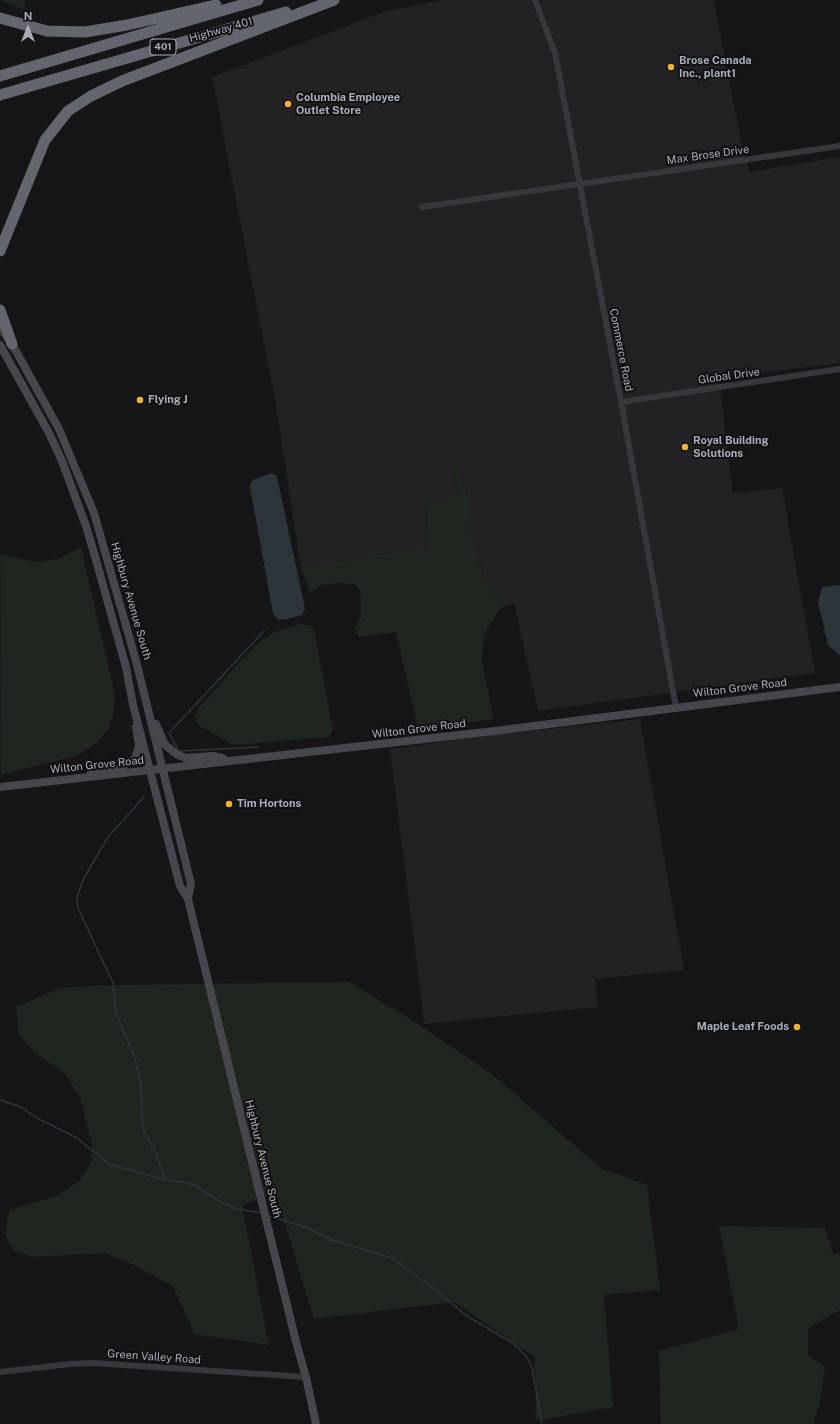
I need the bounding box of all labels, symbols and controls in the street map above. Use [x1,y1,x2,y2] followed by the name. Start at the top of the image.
[8,8,48,48] north arrow
[24,10,32,22] text: N
[188,15,254,45] street label: Highway 401
[150,39,176,55] road number: 401
[679,54,752,80] place label: Brose Canada Inc., plant1
[666,62,676,72] marker: Brose Canada Inc., plant1
[296,91,400,117] place label: Columbia Employee Outlet Store
[283,99,293,109] marker: Columbia Employee Outlet Store
[666,143,750,167] street label: Max Brose Drive
[606,307,636,393] street label: Commerce Road
[697,365,761,387] street label: Global Drive
[148,393,188,407] place label: Flying J
[135,395,145,405] marker: Flying J
[693,434,768,460] place label: Royal Building Solutions
[680,442,690,452] marker: Royal Building Solutions
[108,541,154,661] street label: Highbury Avenue South
[692,676,788,700] street label: Wilton Grove Road
[371,717,467,741] street label: Wilton Grove Road
[49,754,145,776] street label: Wilton Grove Road
[237,797,301,811] place label: Tim Hortons
[224,799,234,809] marker: Tim Hortons
[697,1020,789,1034] place label: Maple Leaf Foods
[792,1022,802,1032] marker: Maple Leaf Foods
[242,1099,284,1219] street label: Highbury Avenue South
[107,1347,201,1367] street label: Green Valley Road

